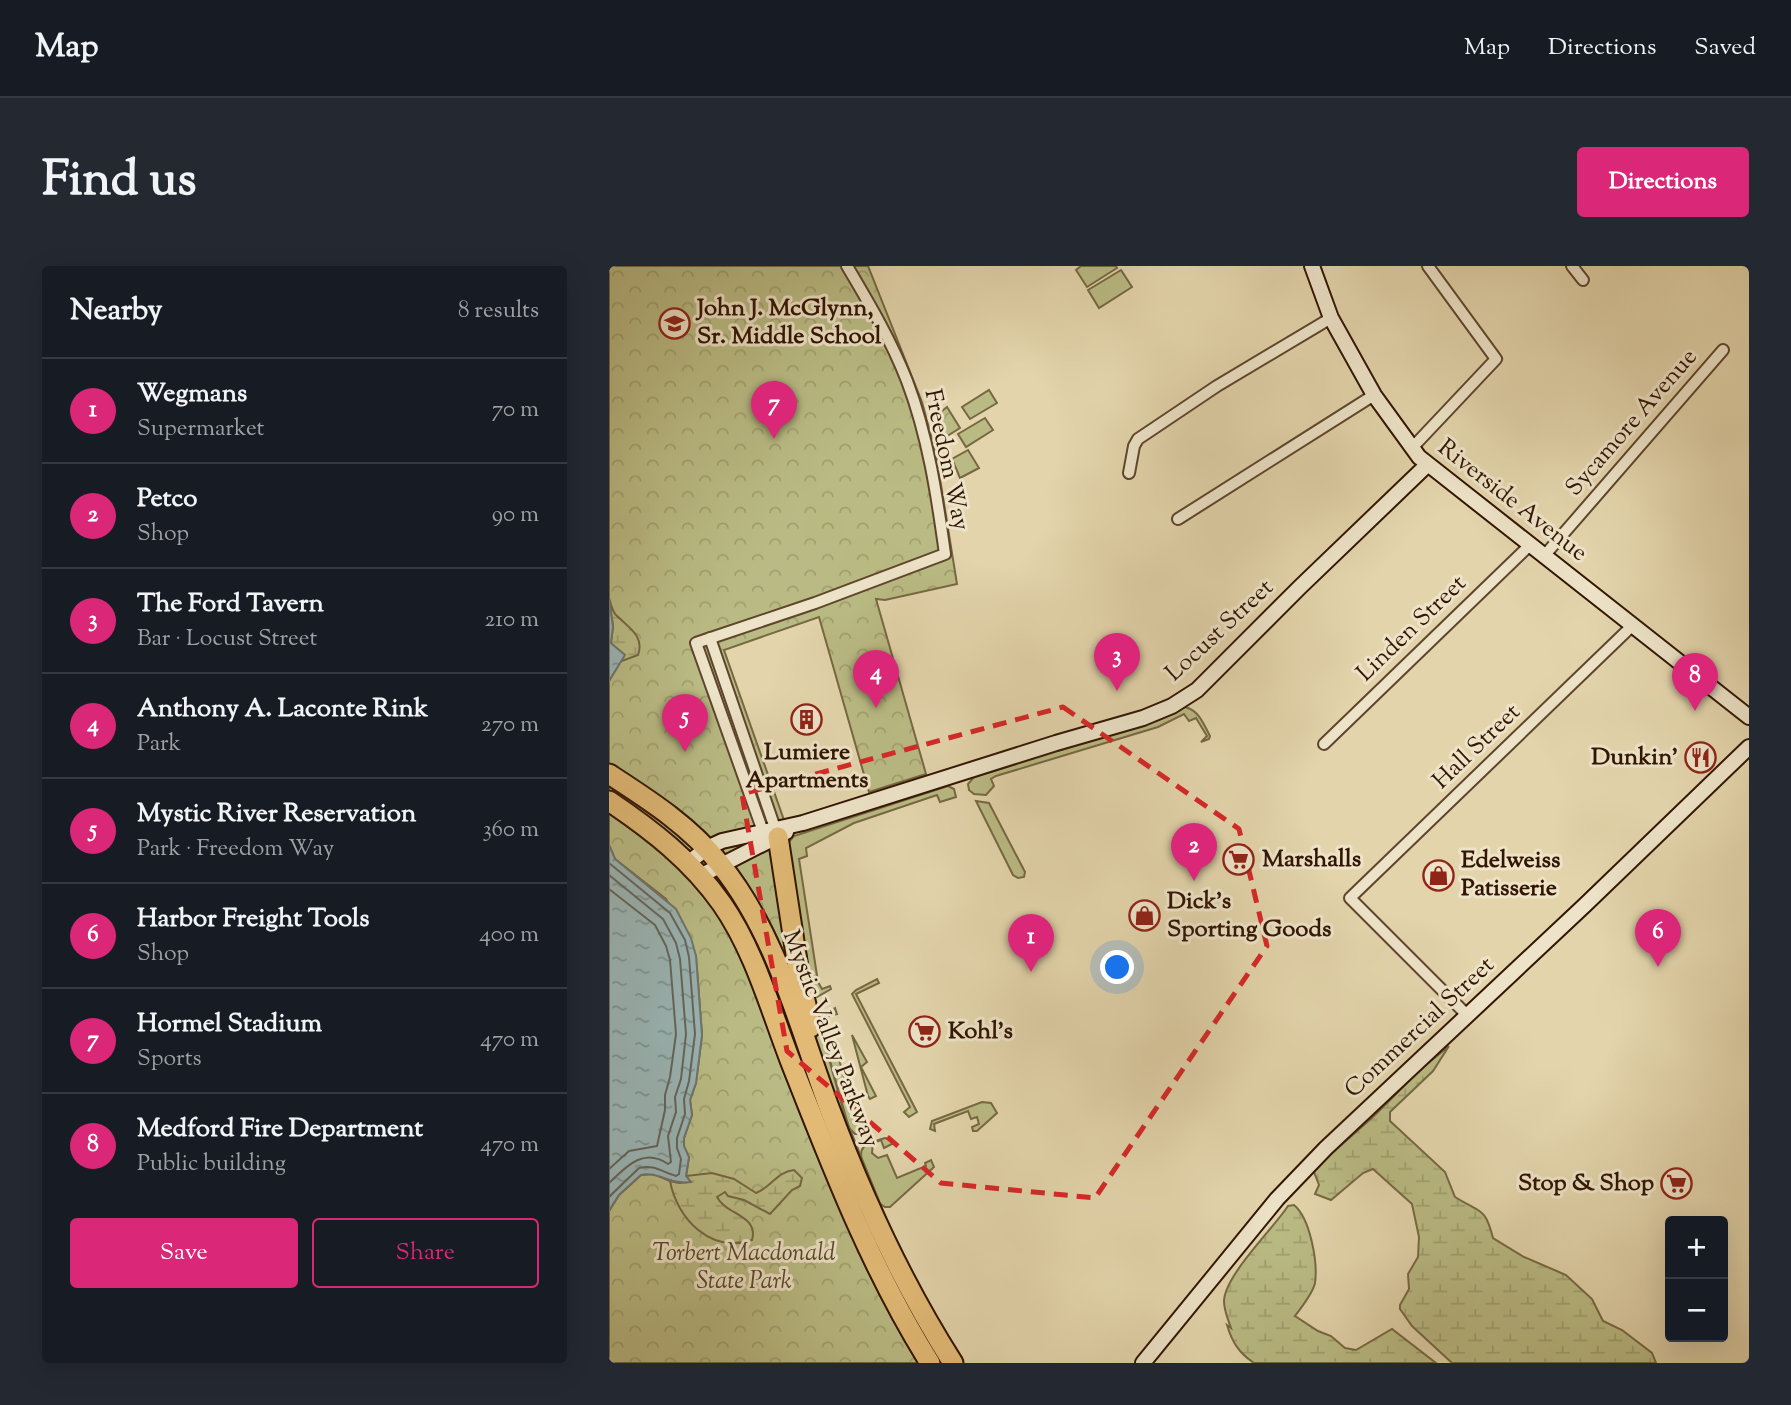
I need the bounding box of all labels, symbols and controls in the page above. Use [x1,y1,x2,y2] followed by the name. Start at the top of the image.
[35,24,99,72] text: Map
[1464,31,1510,65] text: Map
[1548,31,1656,65] text: Directions
[1694,31,1756,65] text: Saved
[42,147,196,217] text: Find us
[1577,147,1749,217] button: Directions
[70,290,162,333] text: Nearby
[695,292,882,354] place label: John J. McGlynn, Sr. Middle School
[458,295,539,328] text: 8 results
[657,306,691,340] school or university icon: John J. McGlynn, Sr. Middle School
[1558,342,1706,504] street label: Sycamore Avenue
[137,376,247,413] text: Wegmans
[751,381,797,439] pin: 7
[914,386,978,534] street label: Freedom Way
[89,394,97,427] text: 1
[492,394,539,427] text: 70 m
[137,413,264,446] text: Supermarket
[1430,432,1594,570] street label: Riverside Avenue
[137,481,197,518] text: Petco
[88,499,98,532] text: 2
[492,499,539,532] text: 90 m
[137,518,189,551] text: Shop
[1349,568,1475,690] street label: Linden Street
[1158,572,1282,690] street label: Locust Street
[137,586,324,623] text: The Ford Tavern
[88,604,98,637] text: 3
[485,604,539,637] text: 210 m
[137,623,317,656] text: Bar · Locust Street
[1094,633,1140,691] pin: 3
[853,650,899,708] pin: 4
[1672,653,1718,711] pin: 8
[137,691,428,728] text: Anthony A. Laconte Rink
[662,694,708,752] pin: 5
[1425,696,1529,798] street label: Hall Street
[790,702,824,736] building icon: Lumiere Apartments
[87,709,99,742] text: 4
[481,709,539,742] text: 270 m
[137,728,181,761] text: Park
[746,736,868,798] place label: Lumiere Apartments
[1591,741,1678,775] place label: Dunkin'
[1684,741,1718,775] restaurant icon: Dunkin'
[137,796,416,833] text: Mystic River Reservation
[89,814,97,847] text: 5
[482,814,539,847] text: 360 m
[1171,823,1217,881] pin: 2
[137,833,334,866] text: Park · Freedom Way
[1222,843,1256,877] supermarket icon: Marshalls
[1262,843,1361,877] place label: Marshalls
[1461,844,1560,906] place label: Edelweiss Patisserie
[1421,858,1455,892] shop icon: Edelweiss Patisserie
[1167,885,1331,947] place label: Dick's Sporting Goods
[1127,899,1161,933] shop icon: Dick's Sporting Goods
[137,901,369,938] text: Harbor Freight Tools
[1635,909,1681,967] pin: 6
[1008,914,1054,972] pin: 1
[87,919,99,952] text: 6
[479,919,539,952] text: 400 m
[773,926,887,1153] street label: Mystic Valley Parkway
[137,938,189,971] text: Shop
[1337,949,1503,1107] street label: Commercial Street
[1100,950,1134,984] your location
[137,1006,322,1043] text: Hormel Stadium
[908,1015,942,1049] supermarket icon: Kohl's
[948,1015,1013,1049] place label: Kohl's
[87,1024,99,1057] text: 7
[480,1024,539,1057] text: 470 m
[137,1043,202,1076] text: Sports
[137,1111,423,1148] text: Medford Fire Department
[87,1129,99,1162] text: 8
[480,1129,539,1162] text: 470 m
[137,1148,286,1181] text: Public building
[1518,1167,1654,1201] place label: Stop & Shop
[1660,1167,1694,1201] supermarket icon: Stop & Shop
[1665,1216,1728,1342] map controls
[1665,1216,1728,1279] button: +
[70,1218,298,1288] button: Save
[312,1218,539,1288] button: Share
[653,1237,836,1299] park label: Torbert Macdonald State Park
[1665,1279,1728,1342] button: −

